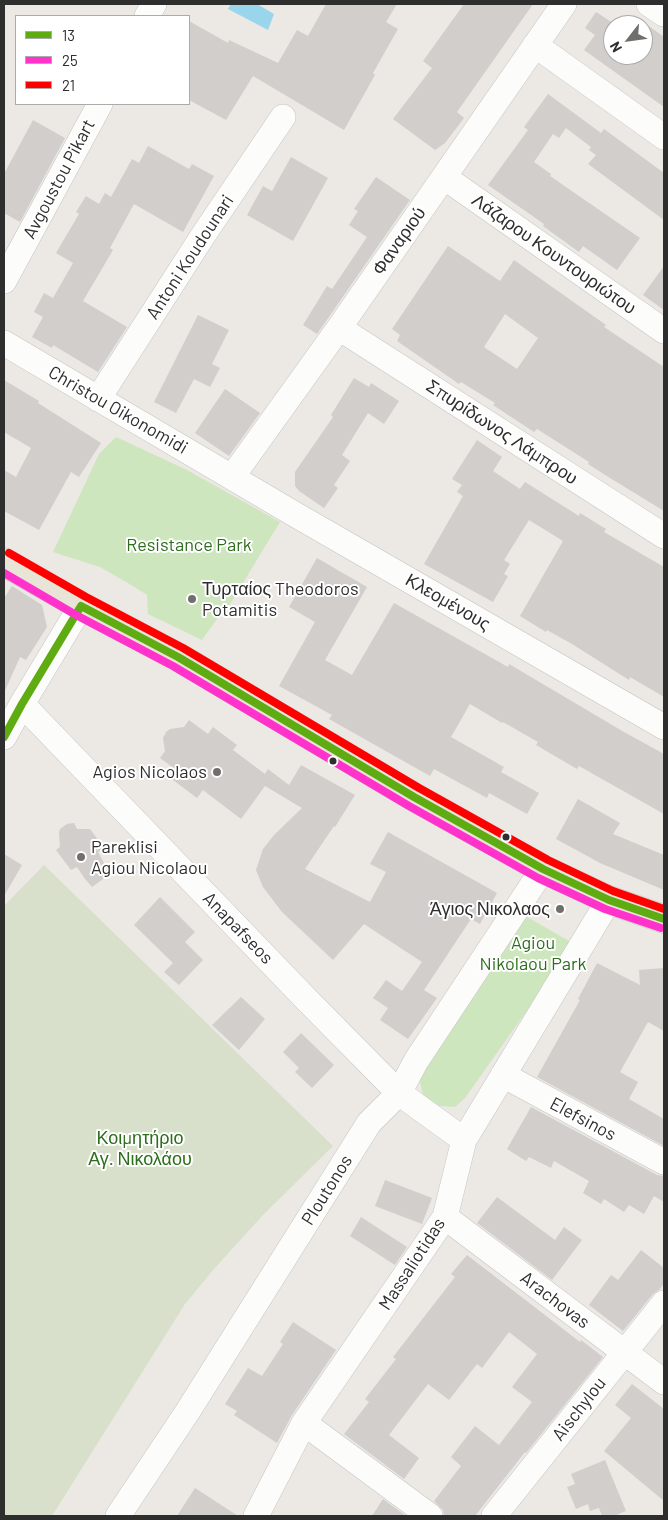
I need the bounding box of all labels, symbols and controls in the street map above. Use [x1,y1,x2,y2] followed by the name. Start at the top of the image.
[15,15,190,105] legend
[603,15,653,65] north arrow
[62,26,75,44] text: 13
[606,39,625,56] text: N
[62,51,78,69] text: 25
[62,76,75,94] text: 21
[18,116,100,242] street label: Avgoustou Pikart
[468,189,640,319] street label: Λάζαρου Κουντουριώτου
[142,191,238,323] street label: Antoni Koudounari
[368,203,430,279] street label: Φαναριού
[44,361,192,459] street label: Christou Oikonomidi
[422,375,582,489] street label: Σπυρίδωνος Λάμπρου
[126,534,252,556] park label: Resistance Park
[402,569,494,635] street label: Κλεομένους
[202,578,359,620] place label: Τυρταίος Theodoros Potamitis
[186,593,198,605] marker: Τυρταίος Theodoros Potamitis
[328,756,338,766] unlabelled marker
[92,761,207,783] place label: Agios Nicolaos
[211,766,223,778] marker: Agios Nicolaos
[501,832,511,842] unlabelled marker
[91,836,207,879] place label: Pareklisi Agiou Nicolaou
[75,851,87,863] marker: Pareklisi Agiou Nicolaou
[198,888,278,968] street label: Anapafseos
[430,898,550,920] place label: Άγιος Νικολαος
[554,903,566,915] marker: Άγιος Νικολαος
[479,932,587,974] park label: Agiou Nikolaou Park
[546,1093,620,1145] street label: Elefsinos
[88,1127,192,1170] park label: Κοιμητήριο Αγ. Νικολάου
[297,1151,357,1229] street label: Ploutonos
[374,1214,450,1314] street label: Massaliotidas
[516,1267,594,1333] street label: Arachovas
[547,1373,611,1445] street label: Aischylou

